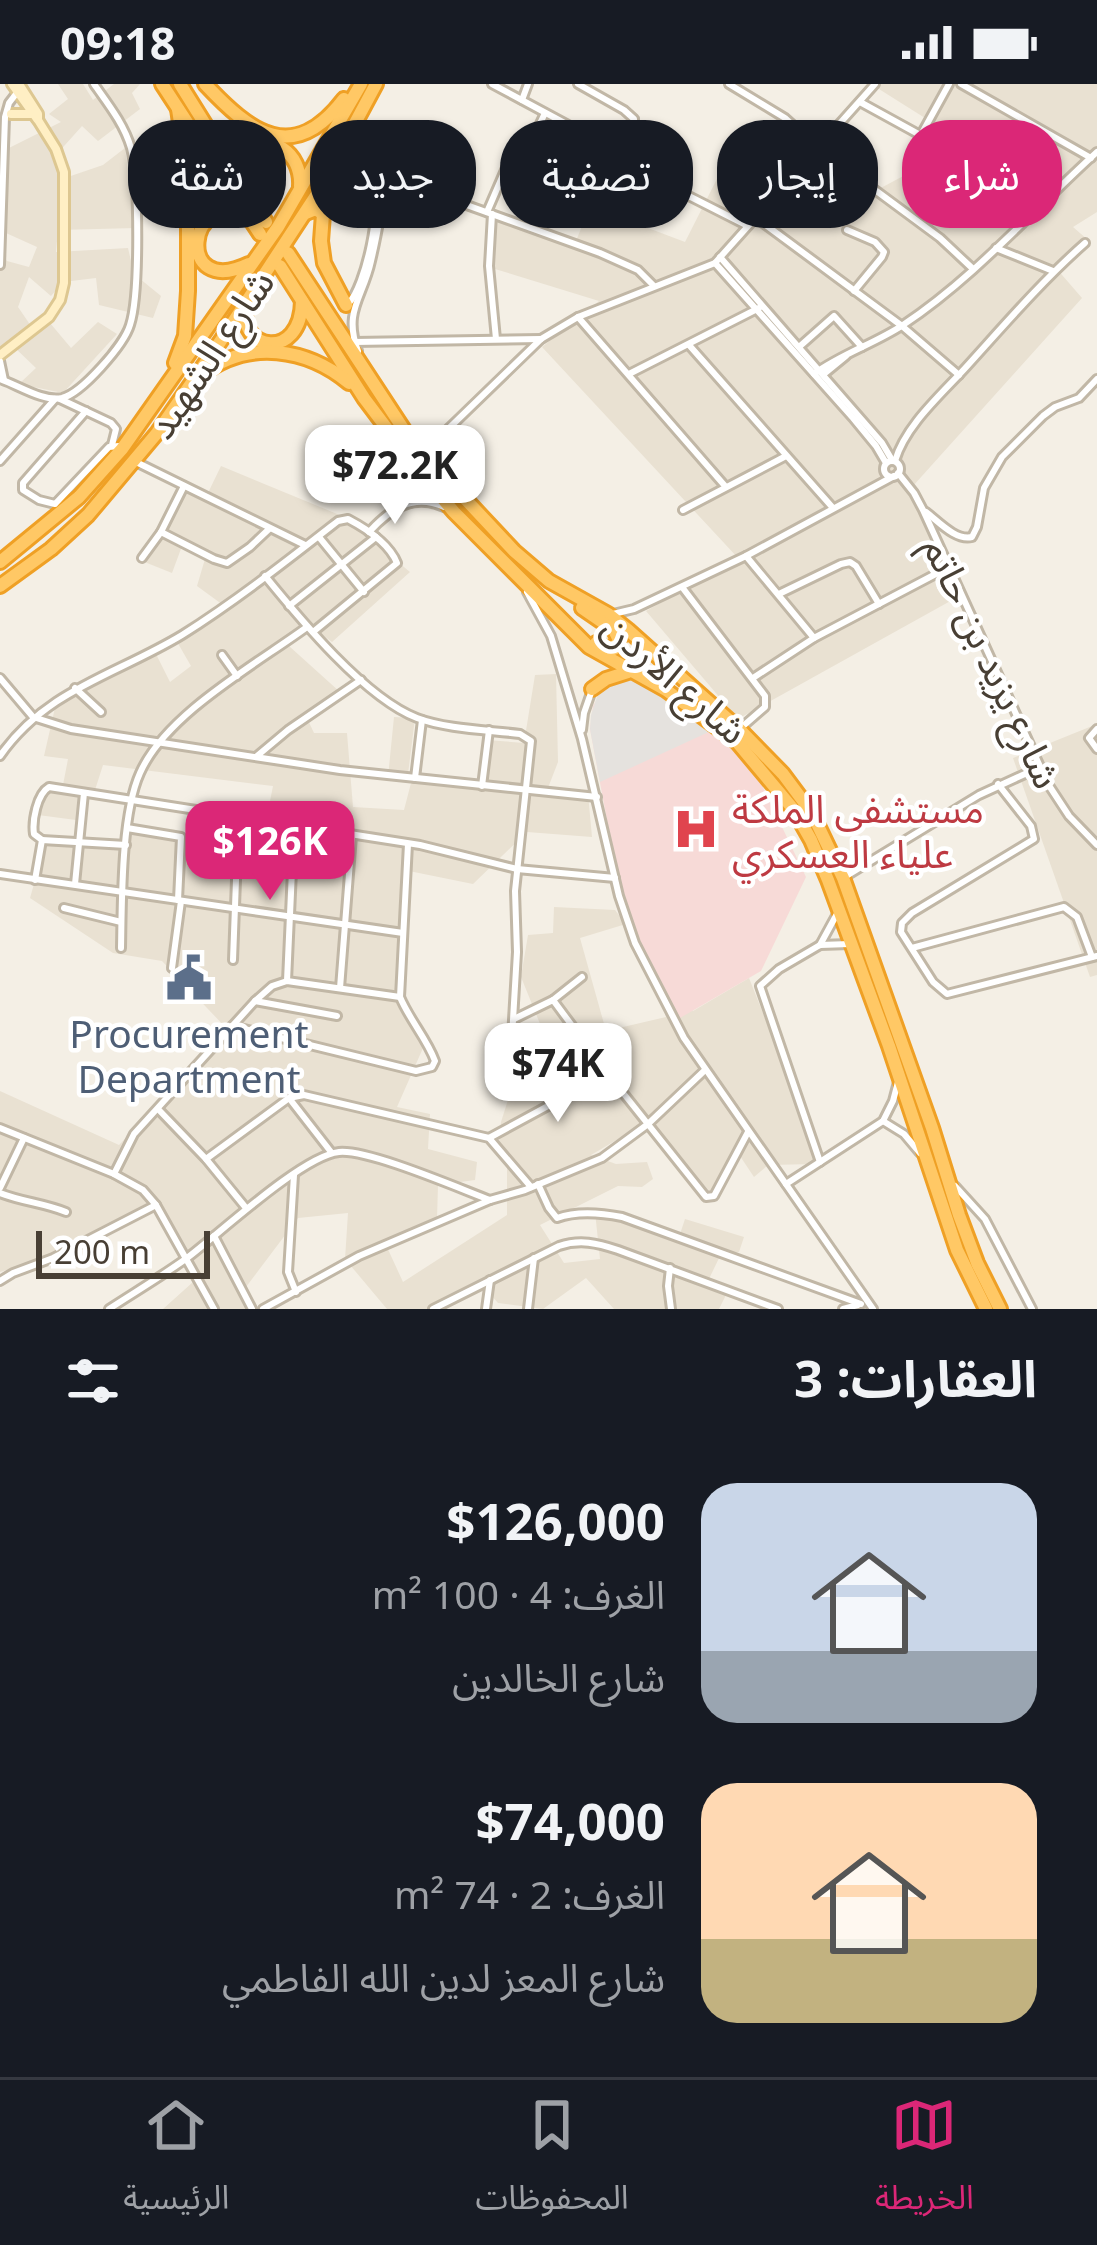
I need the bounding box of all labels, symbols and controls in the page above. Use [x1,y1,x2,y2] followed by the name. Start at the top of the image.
[60,12,176,73] text: 09:18
[128,120,286,228] chip: شقة
[310,120,476,228] chip: جديد
[500,120,693,228] chip: تصفية
[717,120,878,228] chip: إيجار
[902,120,1062,228] chip: شراء
[133,258,288,450] street label: شارع الشهيد
[297,425,493,527] pin: $72.2K
[332,437,458,490] text: $72.2K
[908,528,1075,798] street label: شارع يزيد بن حاتم
[589,599,760,758] street label: شارع الأردن
[732,781,984,884] place label: مستشفى الملكة علياء العسكري
[186,801,354,903] pin: $126K
[671,804,721,854] hospital icon: مستشفى الملكة علياء العسكري
[212,813,328,866] text: $126K
[164,953,214,1003] public building icon: Procurement Department
[69,1006,309,1104] place label: Procurement Department
[487,1023,629,1125] pin: $74K
[512,1035,604,1088] text: $74K
[36,1225,210,1278] scale bar
[54,1229,150,1274] text: 200 m
[794,1342,1037,1412] text: العقارات: 3
[60,1348,126,1414] icon: filters
[446,1485,665,1555] text: $126,000
[797,1531,941,1675] icon: home
[372,1567,665,1620] text: الغرف: 4 · 100 m²
[452,1650,665,1703] text: شارع الخالدين
[475,1785,665,1855] text: $74,000
[797,1831,941,1975] icon: home
[394,1867,665,1920] text: الغرف: 2 · 74 m²
[222,1950,665,2003] text: شارع المعز لدين الله الفاطمي
[123,2092,229,2233] tab: الرئيسية
[476,2092,629,2233] tab: المحفوظات
[875,2092,974,2233] tab: الخريطة

